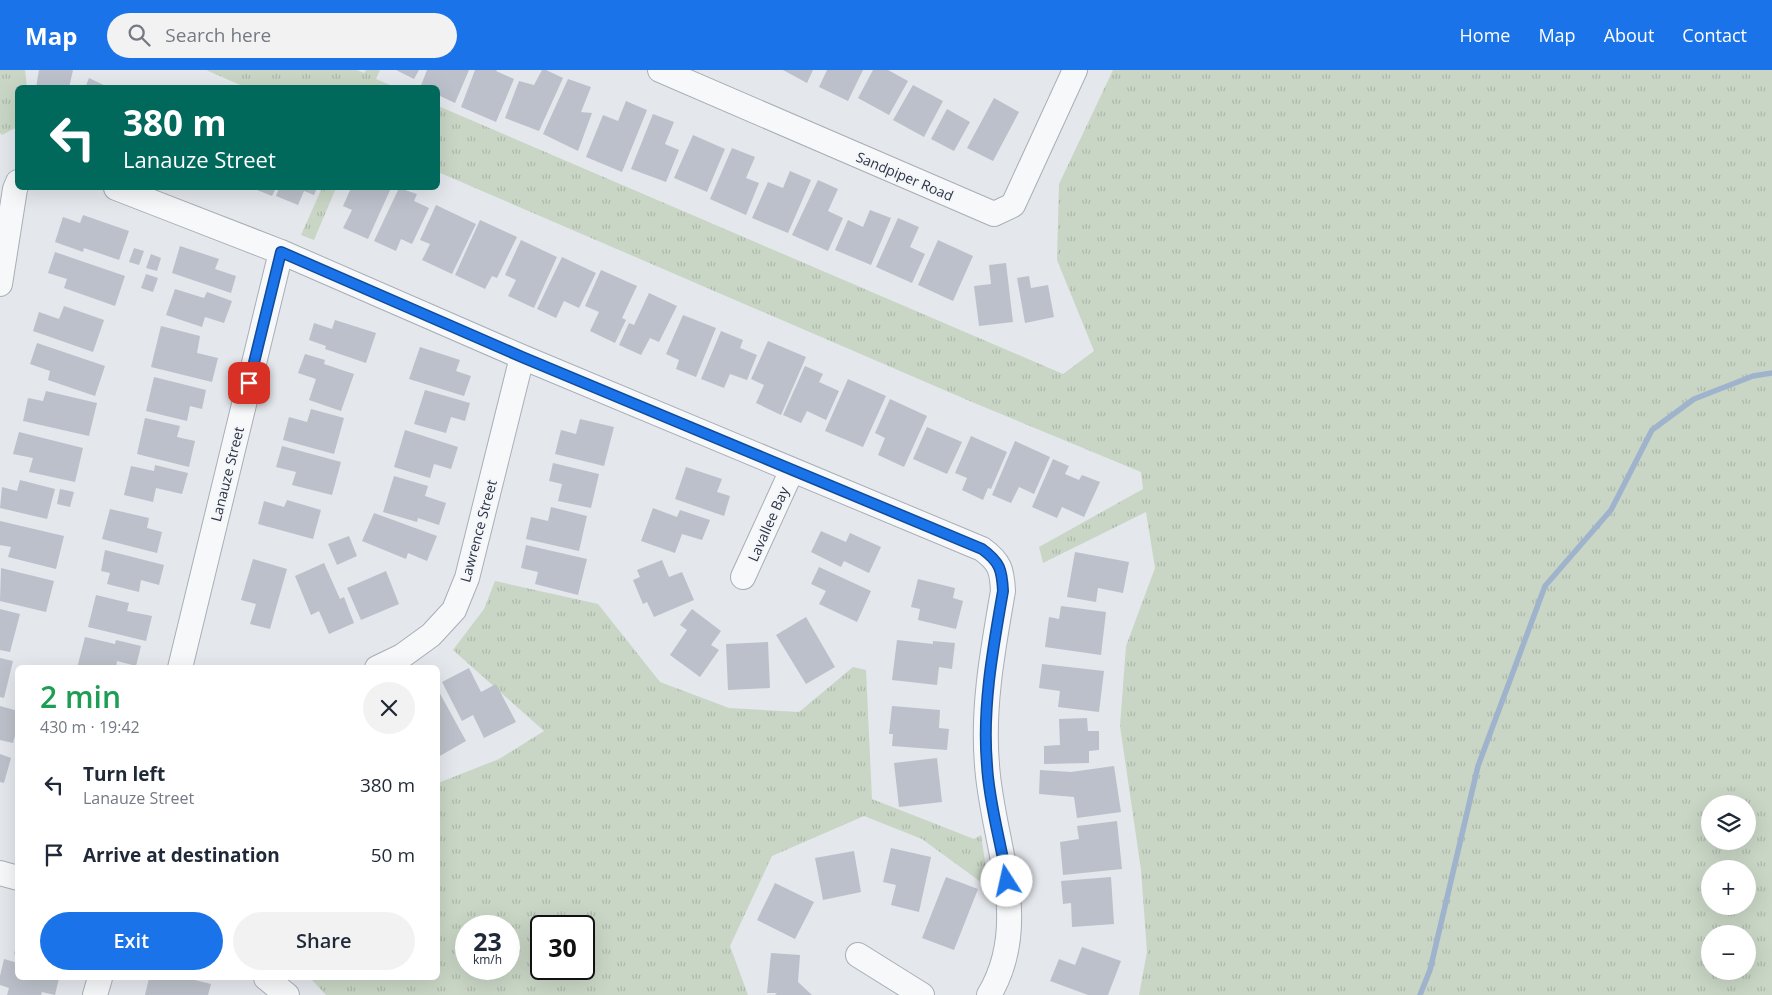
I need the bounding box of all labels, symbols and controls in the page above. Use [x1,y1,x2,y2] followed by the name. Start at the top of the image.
[107,13,457,58] search box
[25,19,77,52] text: Map
[125,21,153,49] icon: search
[165,22,271,48] text: Search here
[1460,23,1510,47] text: Home
[1538,23,1576,47] text: Map
[1604,23,1654,47] text: About
[1682,23,1747,47] text: Contact
[123,99,227,146] text: 380 m
[40,105,105,170] icon: left
[123,144,276,174] text: Lanauze Street
[853,147,957,205] street label: Sandpiper Road
[228,362,270,404] pin
[235,369,263,397] icon: arrive
[206,425,248,523] street label: Lanauze Street
[455,478,501,584] street label: Lawrence Street
[743,483,793,564] street label: Lavallee Bay
[40,676,121,717] text: 2 min
[363,682,415,734] button: close
[40,716,140,738] text: 430 m · 19:42
[83,761,165,787] text: Turn left
[40,771,68,799] icon: left
[360,772,415,798] text: 380 m
[83,787,194,809] text: Lanauze Street
[1701,795,1756,980] map controls
[1701,795,1756,850] button: layers
[40,841,68,869] icon: arrive
[83,842,280,868] text: Arrive at destination
[371,842,415,868] text: 50 m
[980,854,1032,906] position arrow
[1701,860,1756,915] button: +
[40,912,223,970] button: Exit
[233,912,415,970] button: Share
[530,915,595,980] speed limit sign: 30
[473,924,502,958] text: 23
[1701,925,1756,980] button: −
[473,951,502,968] text: km/h

